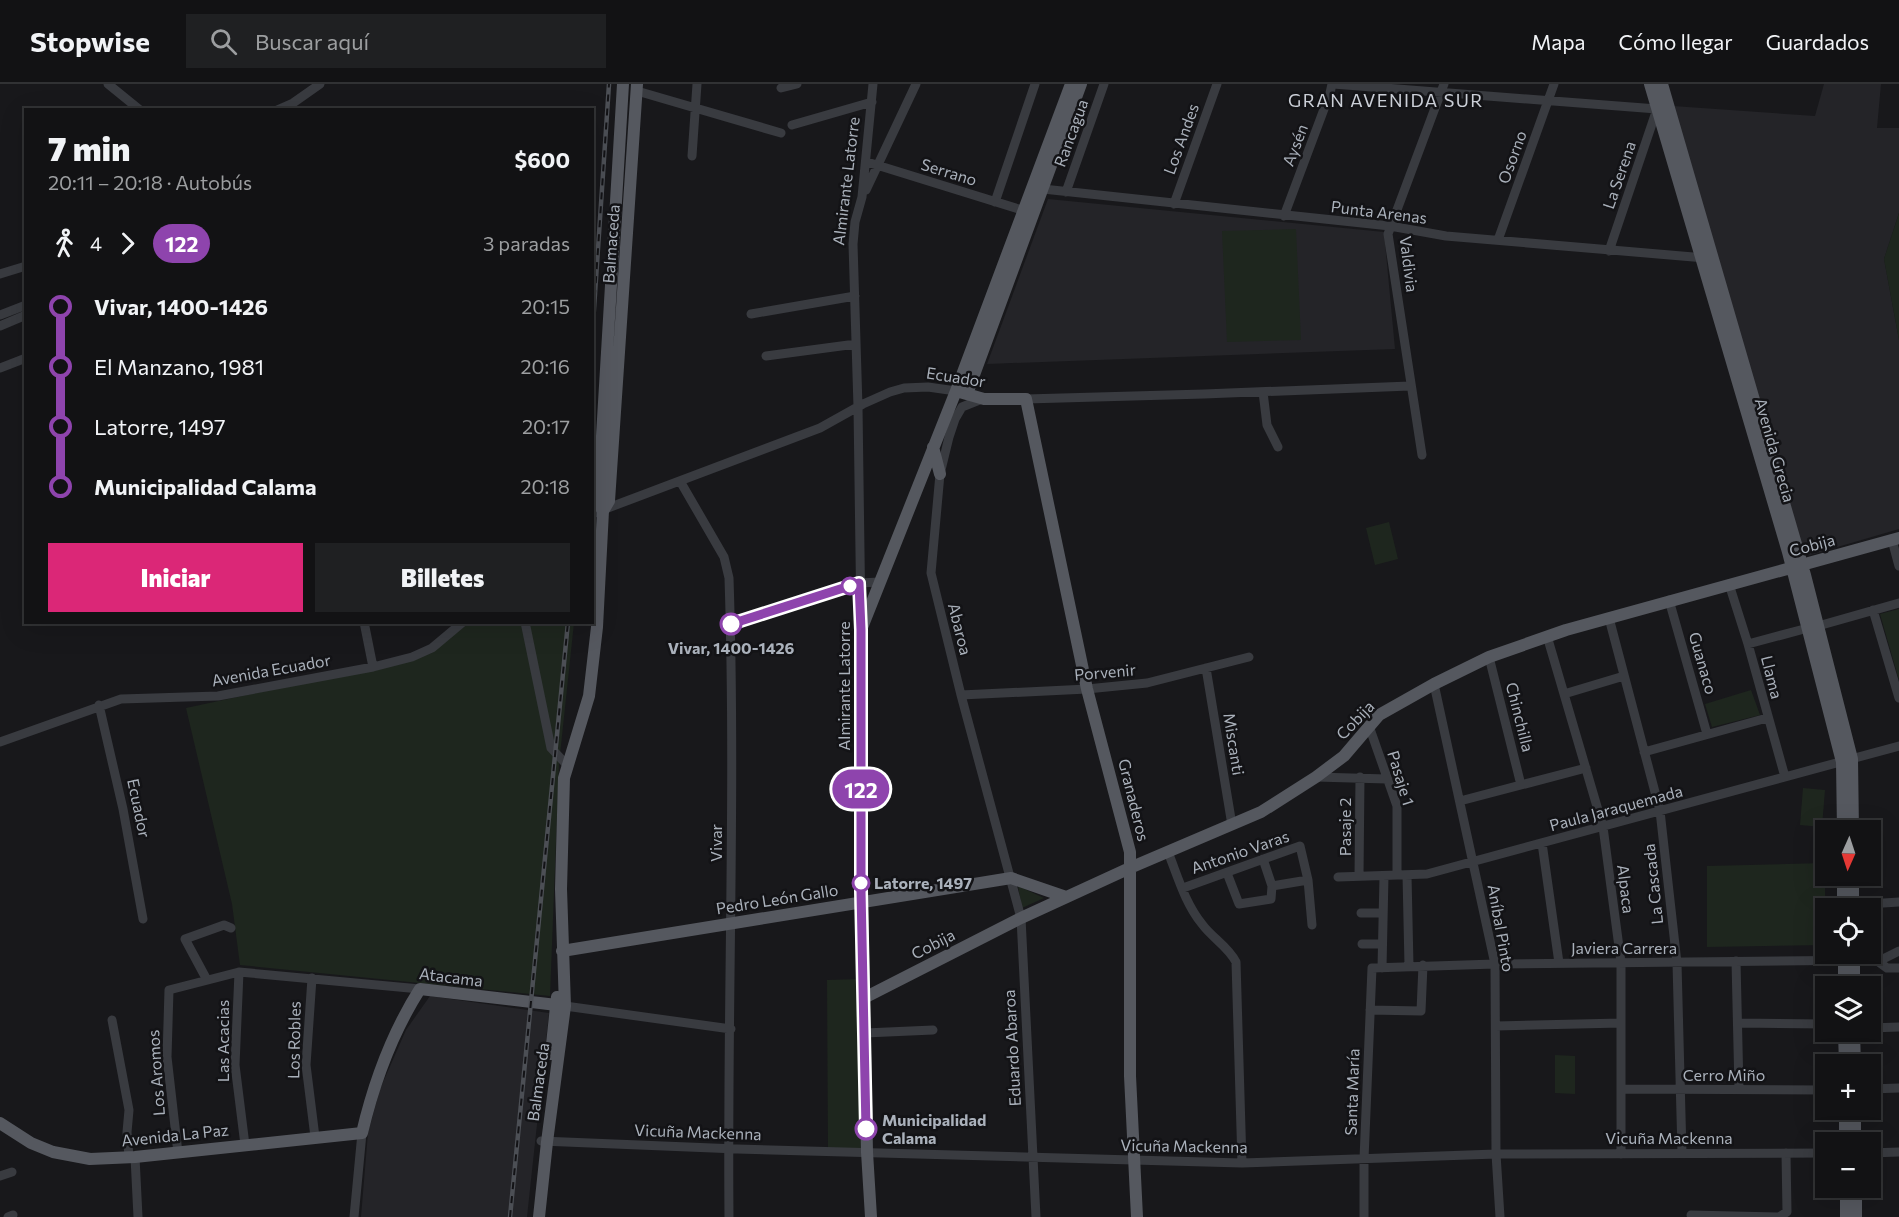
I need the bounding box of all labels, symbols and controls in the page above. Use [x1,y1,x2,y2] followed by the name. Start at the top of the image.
[186,14,606,68] search box
[30,24,150,58] text: Stopwise
[207,25,240,58] icon: search
[255,28,369,55] text: Buscar aquí
[1531,29,1586,54] text: Mapa
[1619,29,1733,54] text: Cómo llegar
[1766,29,1869,54] text: Guardados
[1288,89,1484,111] district label: GRAN AVENIDA SUR
[1050,96,1092,169] street label: Rancagua
[1159,101,1202,177] street label: Los Andes
[828,116,863,246] street label: Almirante Latorre
[1278,121,1311,169] street label: Aysén
[48,127,130,168] text: 7 min
[1493,128,1530,186] street label: Osorno
[1598,138,1639,211] street label: La Serena
[515,146,570,173] text: $600
[919,154,979,189] street label: Serrano
[48,170,252,194] text: 20:11 – 20:18 · Autobús
[1330,196,1428,227] street label: Punta Arenas
[598,204,623,284] street label: Balmaceda
[48,227,81,260] icon: walk
[111,227,144,260] icon: forward
[90,231,102,255] text: 4
[165,231,198,256] text: 122
[483,231,570,255] text: 3 paradas
[1397,235,1422,293] street label: Valdivia
[94,293,268,320] text: Vivar, 1400-1426
[521,294,570,318] text: 20:15
[94,353,264,380] text: El Manzano, 1981
[521,354,570,378] text: 20:16
[925,362,988,391] street label: Ecuador
[1752,396,1799,504] street label: Avenida Grecia
[94,413,226,440] text: Latorre, 1497
[522,414,570,438] text: 20:17
[94,473,317,500] text: Municipalidad Calama
[521,474,570,498] text: 20:18
[1787,529,1837,560] street label: Cobija
[48,543,303,612] button: Iniciar
[315,543,570,612] button: Billetes
[841,577,859,595] unlabelled marker
[945,601,976,657] street label: Abaroa
[720,613,742,635] marker: Vivar, 1400-1426
[834,621,853,751] street label: Almirante Latorre
[1686,629,1721,696] street label: Guanaco
[668,638,794,657] place label: Vivar, 1400-1426
[210,650,333,689] street label: Avenida Ecuador
[1758,653,1787,700] street label: Llama
[1073,659,1137,684] street label: Porvenir
[1503,680,1538,754] street label: Chinchilla
[1332,696,1378,743] street label: Cobija
[1220,711,1249,776] street label: Miscanti
[1384,748,1419,808] street label: Pasaje 1
[1115,757,1154,843] street label: Granaderos
[826,770,896,808] line badge: 122
[124,777,155,840] street label: Ecuador
[844,777,878,802] text: 122
[1547,781,1685,834] street label: Paula Jaraquemada
[1335,798,1354,856] street label: Pasaje 2
[1815,820,1881,886] north arrow
[1815,820,1881,1198] map controls
[706,823,725,862] street label: Vivar
[1188,826,1291,877] street label: Antonio Varas
[1639,843,1666,925] street label: La Cascada
[1614,863,1639,915] street label: Alpaca
[874,873,972,892] place label: Latorre, 1497
[852,874,870,892] marker: Latorre, 1497
[715,879,839,918] street label: Pedro León Gallo
[1484,883,1519,973] street label: Aníbal Pinto
[1815,898,1881,964] button: locate
[908,925,958,963] street label: Cobija
[1571,938,1677,957] street label: Javiera Carrera
[418,963,484,990] street label: Atacama
[1815,976,1881,1042] button: layers
[999,989,1024,1107] street label: Eduardo Abaroa
[213,1000,232,1082] street label: Las Acacias
[283,1001,304,1079] street label: Los Robles
[143,1029,168,1117] street label: Los Aromos
[523,1041,552,1122] street label: Balmaceda
[1340,1048,1363,1136] street label: Santa María
[1815,1054,1881,1120] button: +
[1683,1065,1765,1084] street label: Cerro Miño
[882,1110,986,1147] place label: Municipalidad Calama
[855,1118,877,1140] marker: Municipalidad Calama
[120,1119,230,1150] street label: Avenida La Paz
[634,1120,762,1143] street label: Vicuña Mackenna
[1605,1128,1733,1147] street label: Vicuña Mackenna
[1815,1132,1881,1198] button: −
[1120,1135,1248,1156] street label: Vicuña Mackenna

